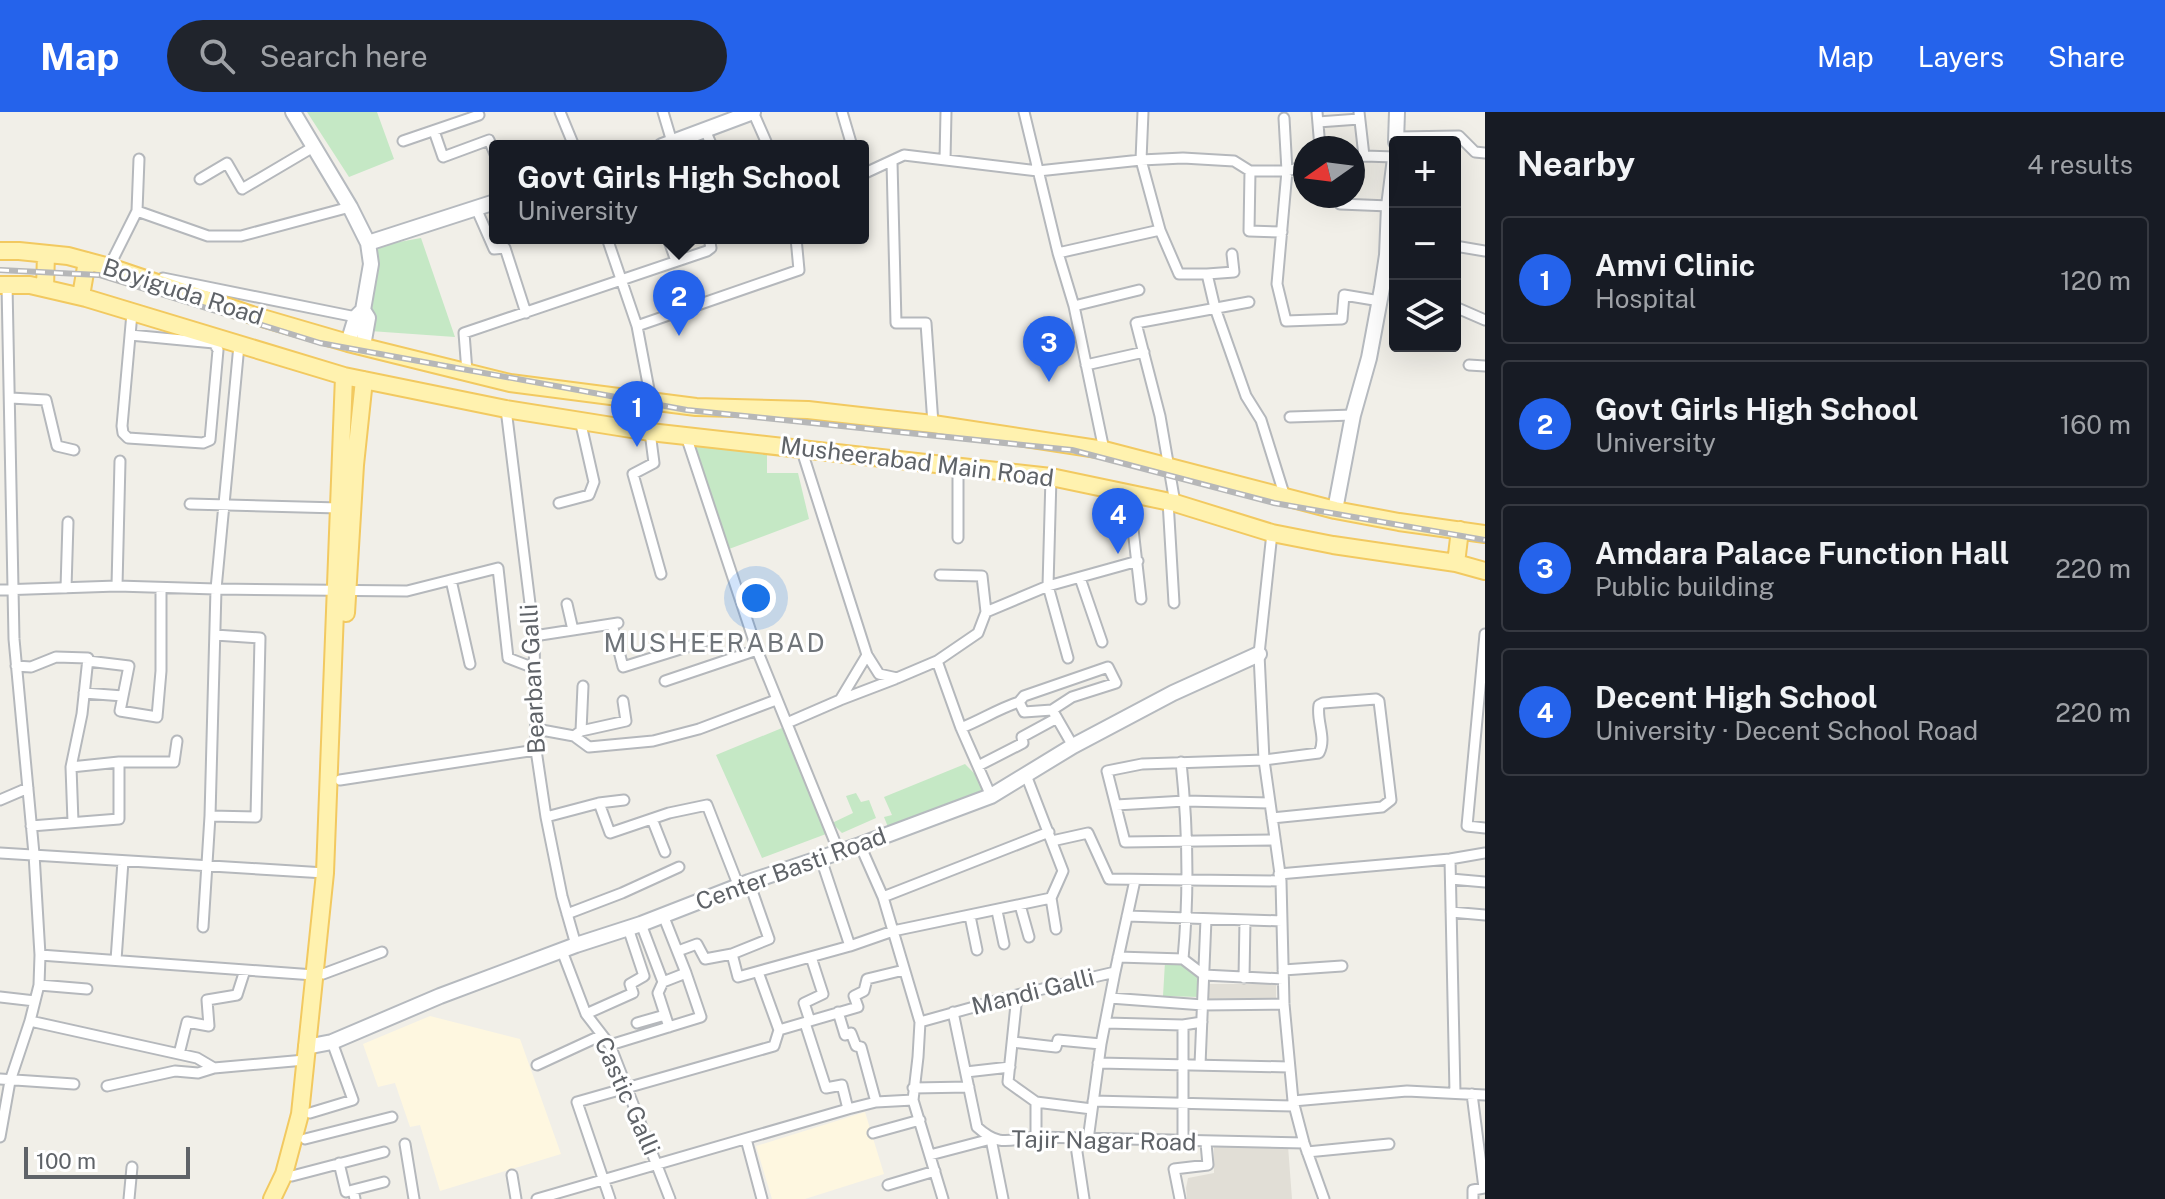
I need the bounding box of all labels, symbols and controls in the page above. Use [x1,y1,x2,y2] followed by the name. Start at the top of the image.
[167,20,727,92] search box
[40,34,119,79] text: Map
[195,34,239,78] icon: search
[259,38,428,74] text: Search here
[1817,40,1874,73] text: Map
[1918,40,2004,73] text: Layers
[2048,40,2125,73] text: Share
[1293,136,1365,208] north arrow
[1389,136,1461,352] map controls
[1389,136,1461,208] button: +
[489,140,869,244] popup
[1517,144,1635,184] text: Nearby
[2027,149,2133,180] text: 4 results
[517,159,841,195] text: Govt Girls High School
[517,195,638,226] text: University
[1389,208,1461,280] button: −
[1595,247,1755,283] text: Amvi Clinic
[100,252,267,330] street label: Boyiguda Road
[1539,265,1551,296] text: 1
[2060,265,2131,296] text: 120 m
[653,270,705,336] pin: 2
[1389,280,1461,352] button: layers
[1595,283,1697,314] text: Hospital
[1023,316,1075,382] pin: 3
[611,381,663,447] pin: 1
[1595,391,1919,427] text: Govt Girls High School
[1537,409,1553,440] text: 2
[2060,409,2131,440] text: 160 m
[1595,427,1716,458] text: University
[779,430,1055,492] street label: Musheerabad Main Road
[1092,488,1144,554] pin: 4
[1595,535,2009,571] text: Amdara Palace Function Hall
[1536,553,1554,584] text: 3
[2055,553,2131,584] text: 220 m
[1595,571,1775,602] text: Public building
[736,578,776,618] your location
[514,603,550,755] street label: Bearban Galli
[604,627,826,658] district label: MUSHEERABAD
[1595,679,1878,715] text: Decent High School
[1536,697,1554,728] text: 4
[2055,697,2131,728] text: 220 m
[1595,715,1978,746] text: University · Decent School Road
[692,821,890,915] street label: Center Basti Road
[969,962,1097,1020] street label: Mandi Galli
[589,1032,666,1159] street label: Castic Galli
[1011,1124,1197,1156] street label: Tajir Nagar Road
[24,1143,190,1179] scale bar
[36,1148,96,1174] text: 100 m

